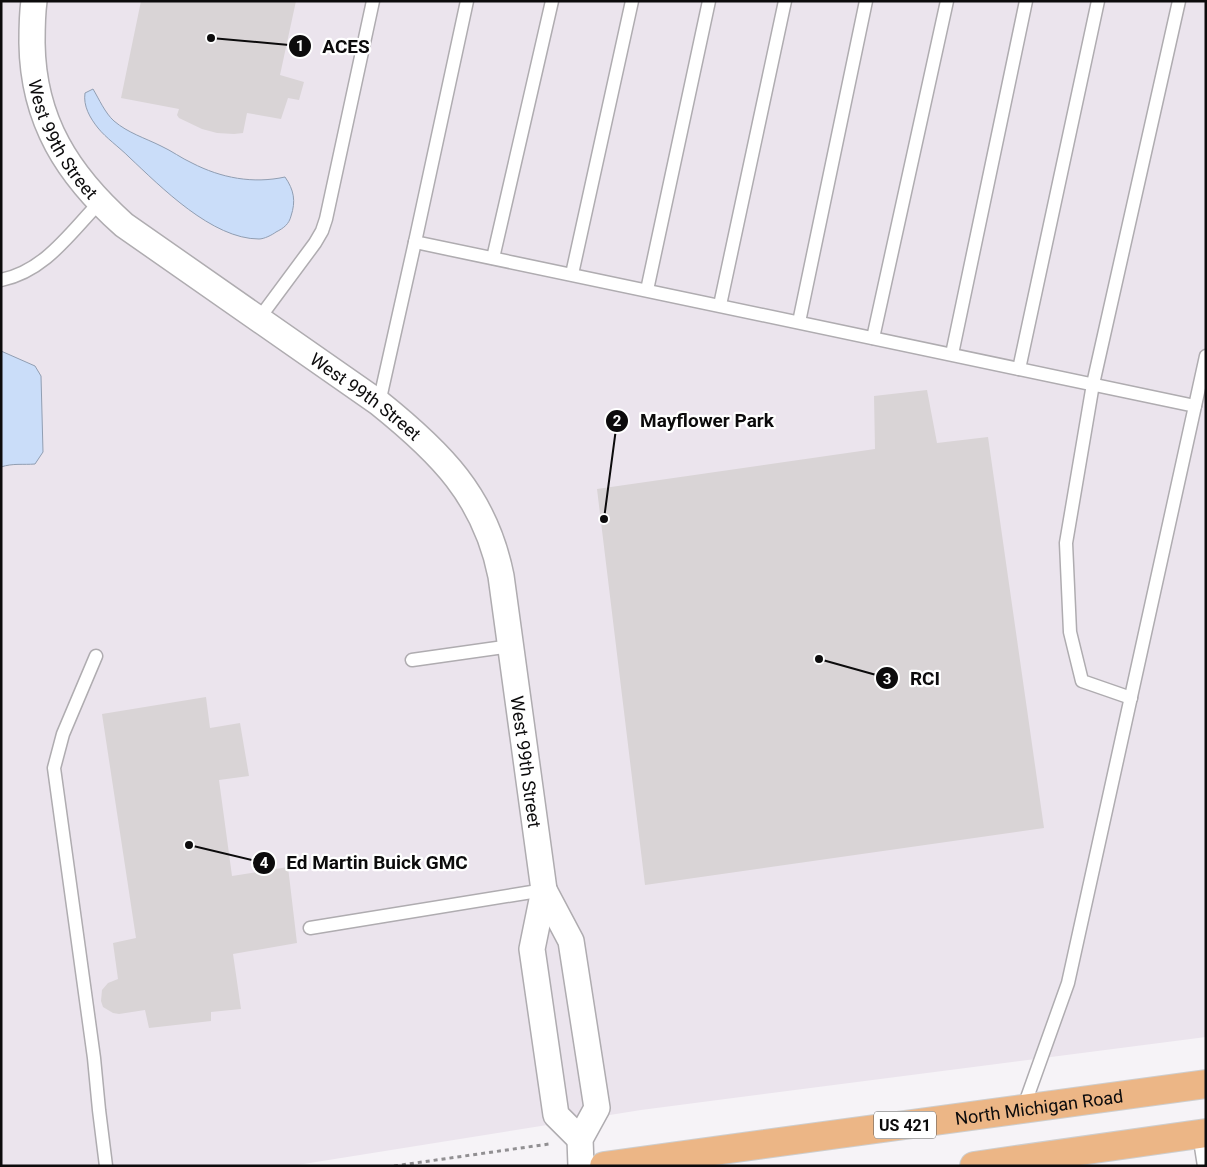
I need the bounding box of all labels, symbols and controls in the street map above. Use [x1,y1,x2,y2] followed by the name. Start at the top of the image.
[287,29,380,63] callout: ACES
[322,35,370,58] text: ACES
[296,37,304,55] text: 1
[25,77,102,203] street label: West 99th Street
[306,348,426,444] street label: West 99th Street
[605,404,784,438] callout: Mayflower Park
[640,409,775,432] text: Mayflower Park
[613,412,622,430] text: 2
[875,661,950,695] callout: RCI
[910,667,940,690] text: RCI
[883,670,891,688] text: 3
[507,694,546,829] street label: West 99th Street
[251,846,478,880] callout: Ed Martin Buick GMC
[286,851,468,874] text: Ed Martin Buick GMC
[260,854,269,872] text: 4
[954,1085,1124,1129] street label: North Michigan Road
[874,1112,936,1138] road number: US 421

